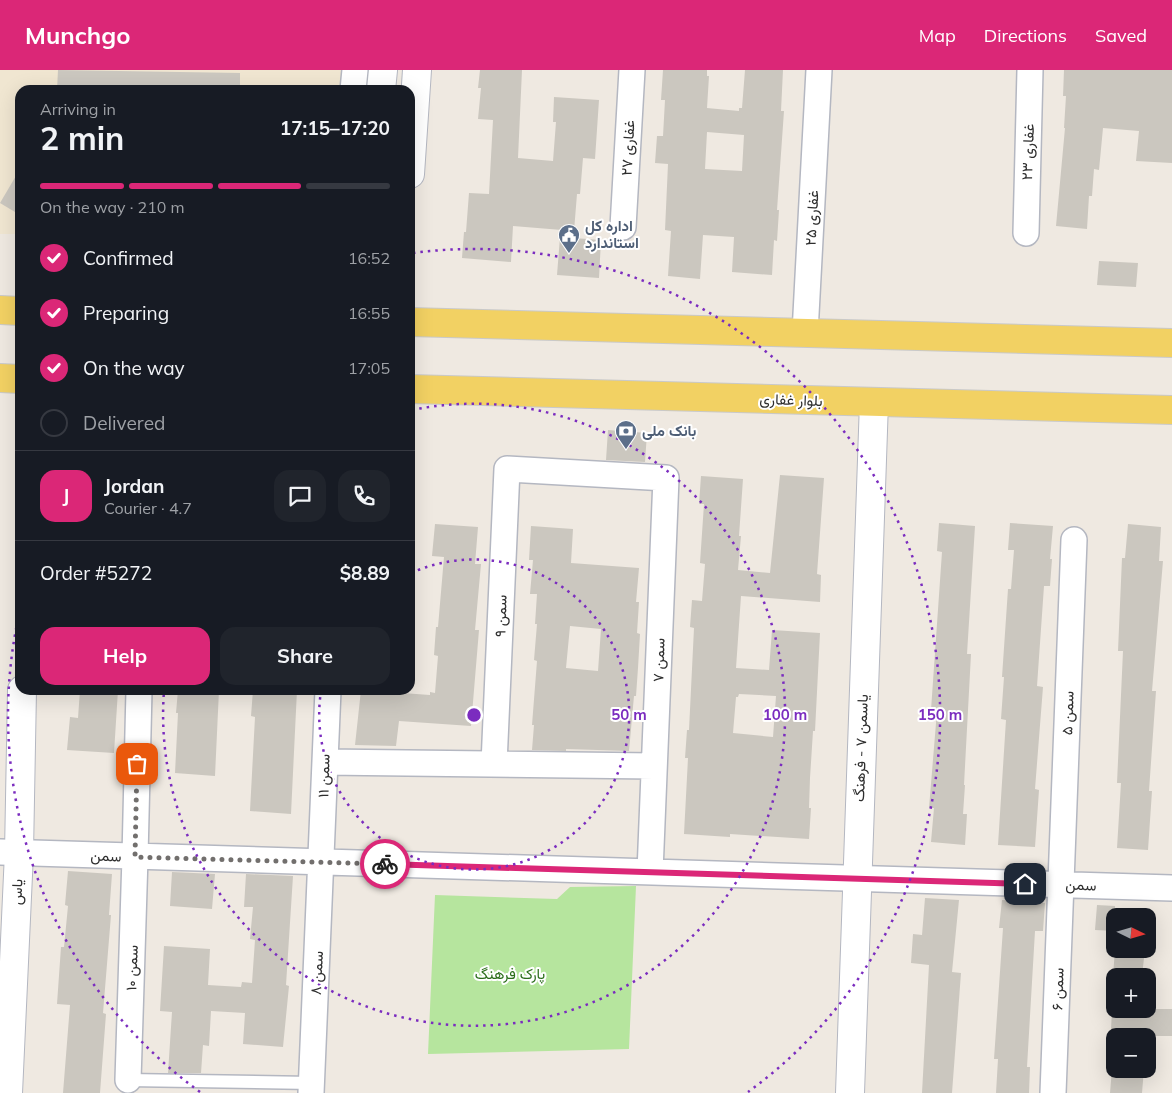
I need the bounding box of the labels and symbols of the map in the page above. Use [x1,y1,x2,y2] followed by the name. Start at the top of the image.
[617,120,639,176] street label: غفاری ۲۷
[1017,123,1039,181] street label: غفاری ۲۳
[801,190,823,246] street label: غفاری ۲۵
[585,216,639,252] place label: اداره کل استاندارد
[557,223,581,254] public building icon: اداره کل استاندارد
[759,389,823,411] street label: بلوار غفاری
[614,419,638,450] bank icon: بانک ملی
[642,421,696,440] place label: بانک ملی
[490,594,512,638] street label: سمن ۹
[648,637,670,682] street label: سمن ۷
[1057,690,1079,735] street label: سمن ۵
[849,694,873,802] street label: یاسمن ۷ - فرهنگ
[611,705,647,724] text: 50 m
[763,705,807,724] text: 100 m
[918,705,962,724] text: 150 m
[465,706,483,724] centre of rings
[116,743,158,785] pin
[313,754,335,798] street label: سمن ۱۱
[360,839,410,889] courier
[90,845,122,867] street label: سمن
[1004,863,1046,905] pin
[1065,874,1097,896] street label: سمن
[7,878,27,906] street label: یاس
[1106,908,1156,958] north arrow
[121,945,143,991] street label: سمن ۱۰
[306,950,328,996] street label: سمن ۸
[475,964,545,984] park label: پارک فرهنگ
[1047,967,1069,1011] street label: سمن ۶

